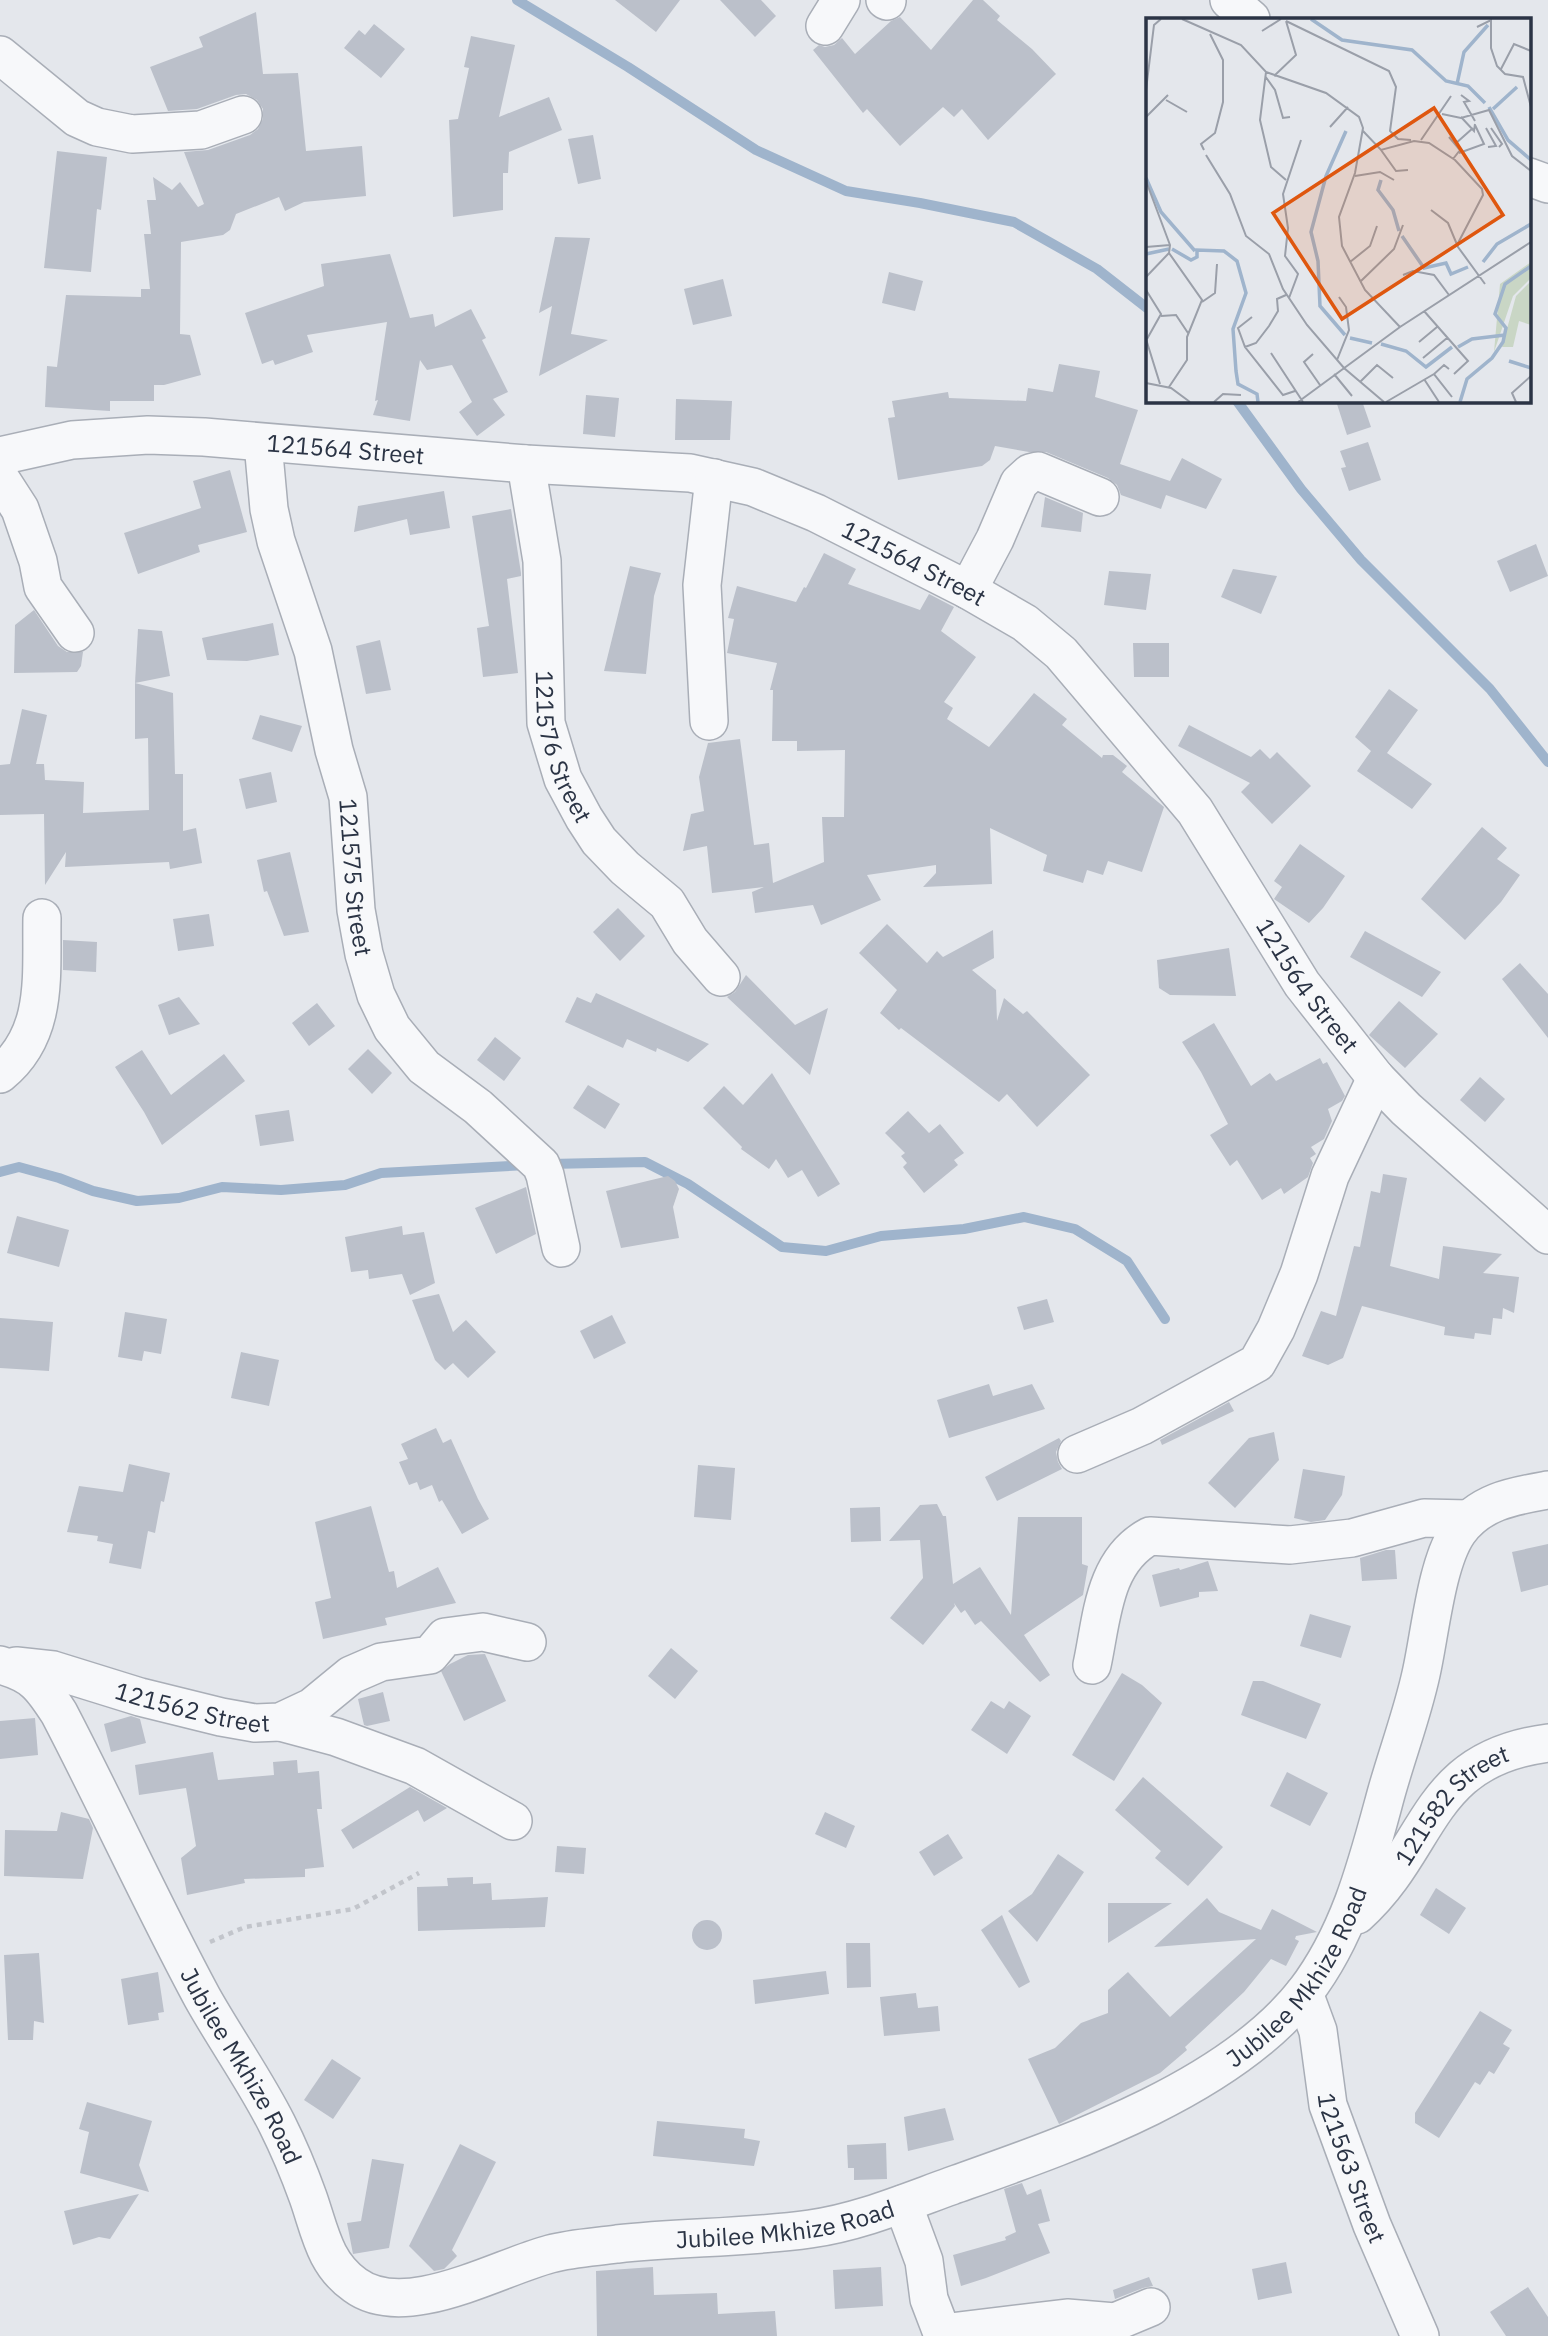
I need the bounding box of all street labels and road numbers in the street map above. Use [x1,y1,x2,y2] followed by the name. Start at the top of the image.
[265,426,426,471] street label: 121564 Street
[836,513,992,613] street label: 121564 Street
[529,670,599,828] street label: 121576 Street
[332,798,380,959] street label: 121575 Street
[1249,912,1366,1059] street label: 121564 Street
[111,1674,270,1740] street label: 121562 Street
[1387,1737,1513,1872] street label: 121582 Street
[1220,1882,1374,2074] street label: Jubilee Mkhize Road
[173,1962,309,2169] street label: Jubilee Mkhize Road
[1311,2091,1394,2248] street label: 121563 Street
[675,2192,899,2255] street label: Jubilee Mkhize Road

